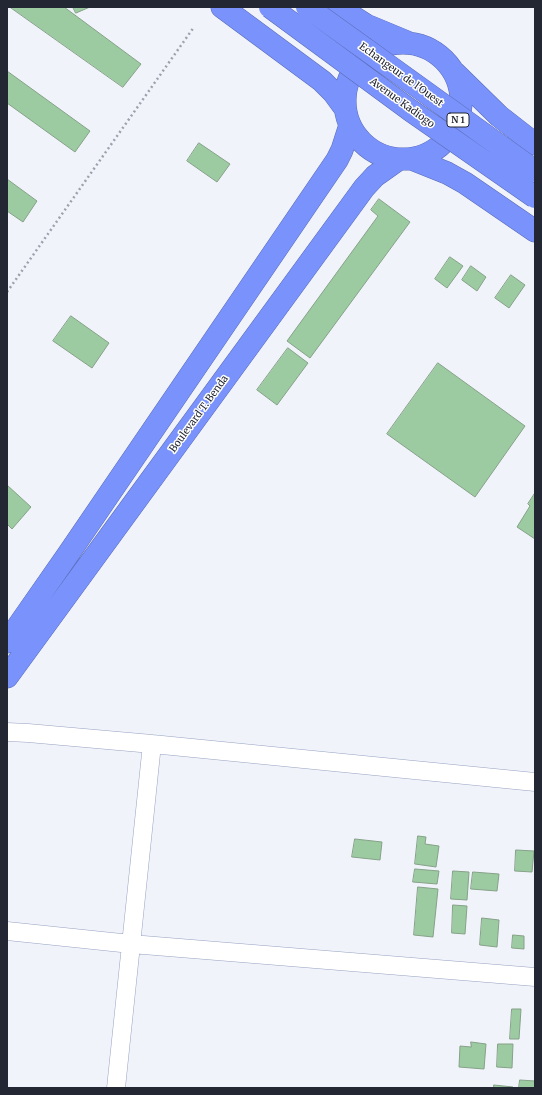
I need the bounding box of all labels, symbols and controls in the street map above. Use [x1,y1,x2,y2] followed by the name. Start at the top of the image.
[357,41,445,109] street label: Echangeur de l'Ouest
[367,76,437,130] street label: Avenue Kadiogo
[447,113,469,127] road number: N 1
[167,373,231,455] street label: Boulevard T. Benda

